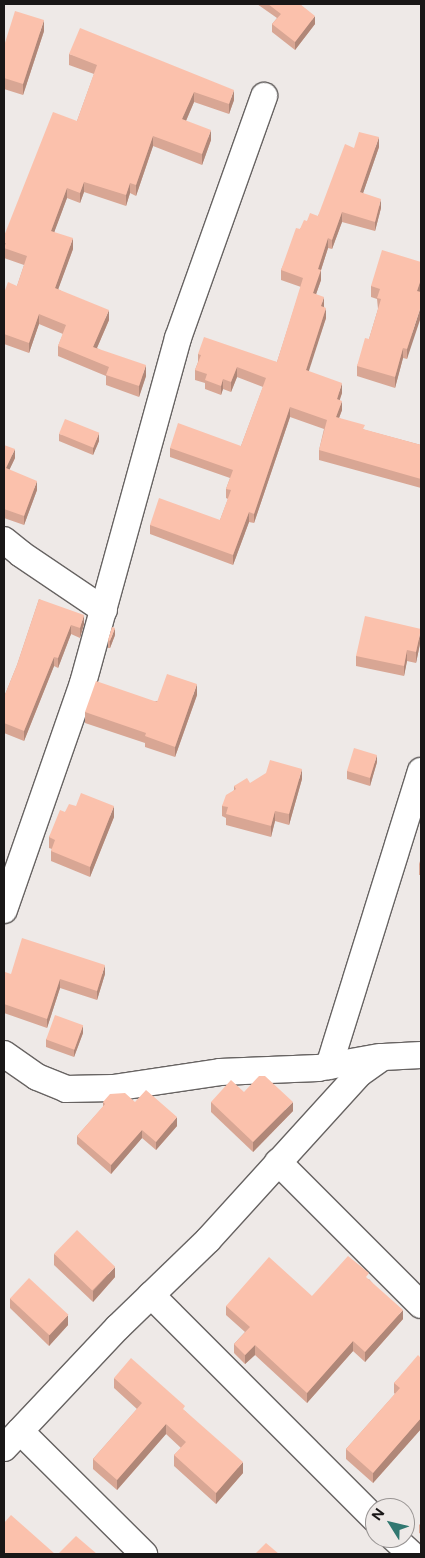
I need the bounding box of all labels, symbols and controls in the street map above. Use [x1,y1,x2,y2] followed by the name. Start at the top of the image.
[365,1498,415,1548] north arrow
[368,1505,388,1524] text: N

